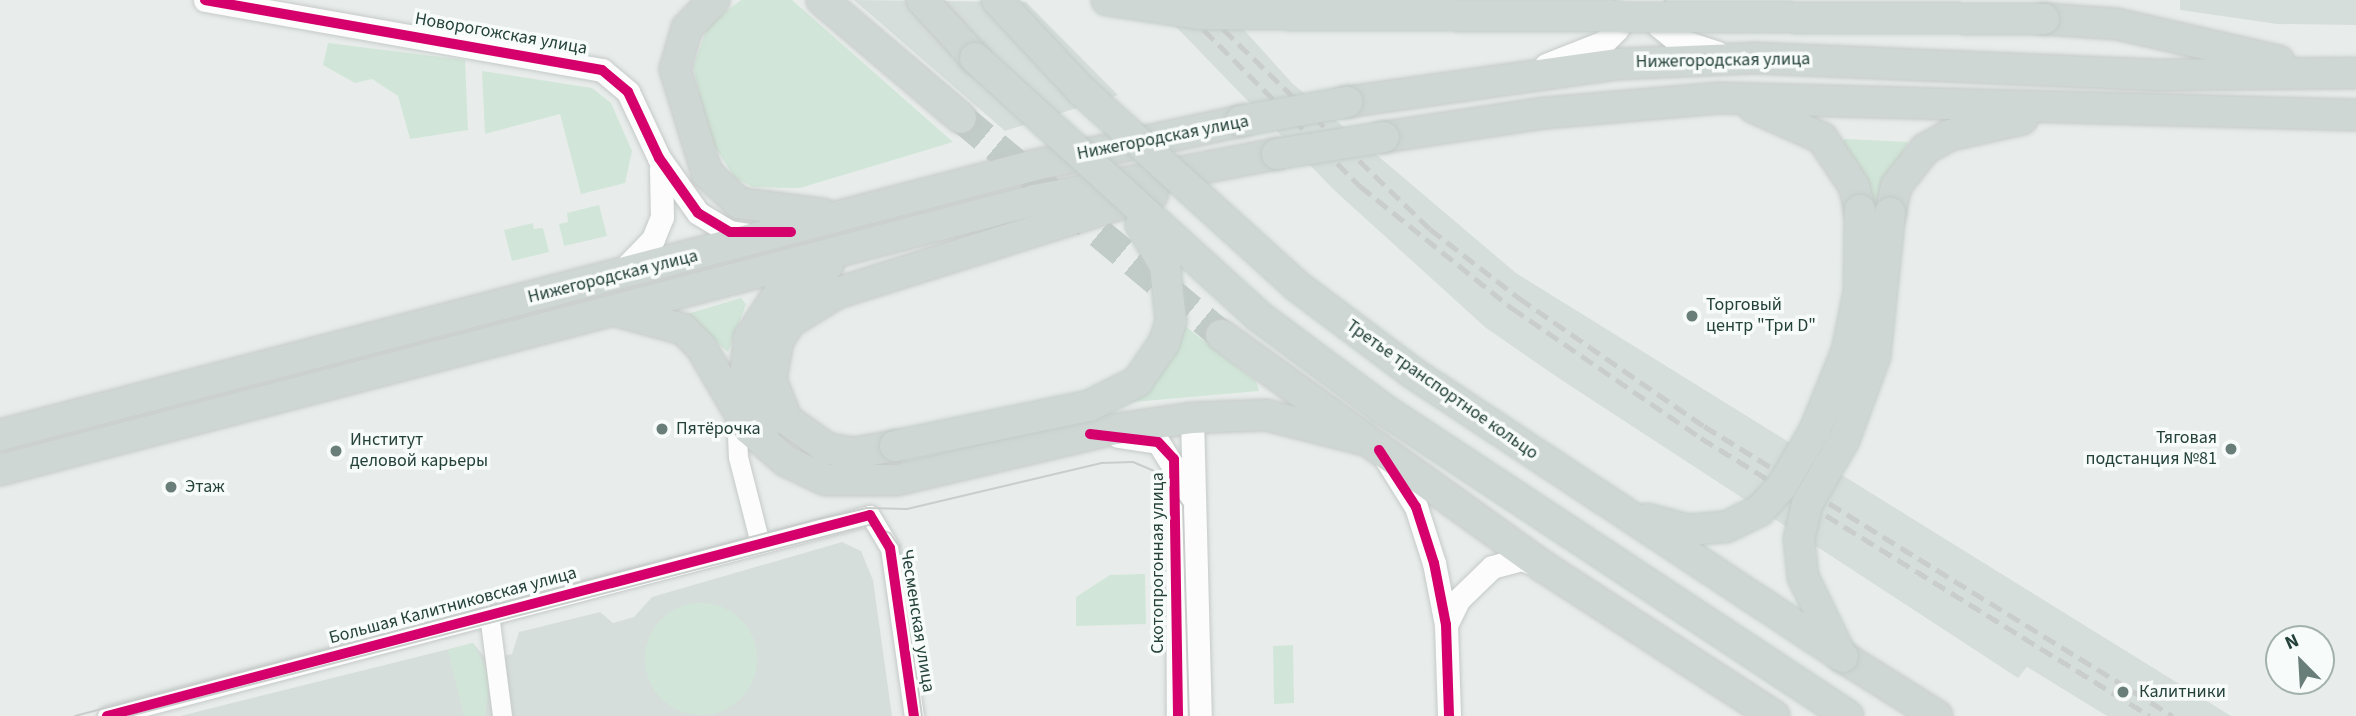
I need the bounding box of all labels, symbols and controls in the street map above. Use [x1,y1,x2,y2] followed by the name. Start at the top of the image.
[413,8,589,60] street label: Новорогожская улица
[1635,49,1811,73] street label: Нижегородская улица
[1075,111,1251,165] street label: Нижегородская улица
[526,245,700,309] street label: Нижегородская улица
[1706,295,1816,338] place label: Торговый центр "Три D"
[1684,308,1700,324] marker: Торговый центр "Три D"
[1342,315,1542,465] street label: Третье транспортное кольцо
[676,418,761,440] place label: Пятёрочка
[654,421,670,437] marker: Пятёрочка
[2086,428,2217,471] place label: Тяговая подстанция №81
[350,430,488,472] place label: Институт деловой карьеры
[2223,441,2239,457] marker: Тяговая подстанция №81
[328,443,344,459] marker: Институт деловой карьеры
[1147,472,1169,654] street label: Скотопрогонная улица
[185,476,225,498] place label: Этаж
[163,479,179,495] marker: Этаж
[895,548,939,694] street label: Чесменская улица
[327,563,579,649] street label: Большая Калитниковская улица
[2265,625,2335,695] north arrow
[2281,627,2303,657] text: N
[2139,681,2226,703] place label: Калитники
[2113,682,2133,702] marker: Калитники

